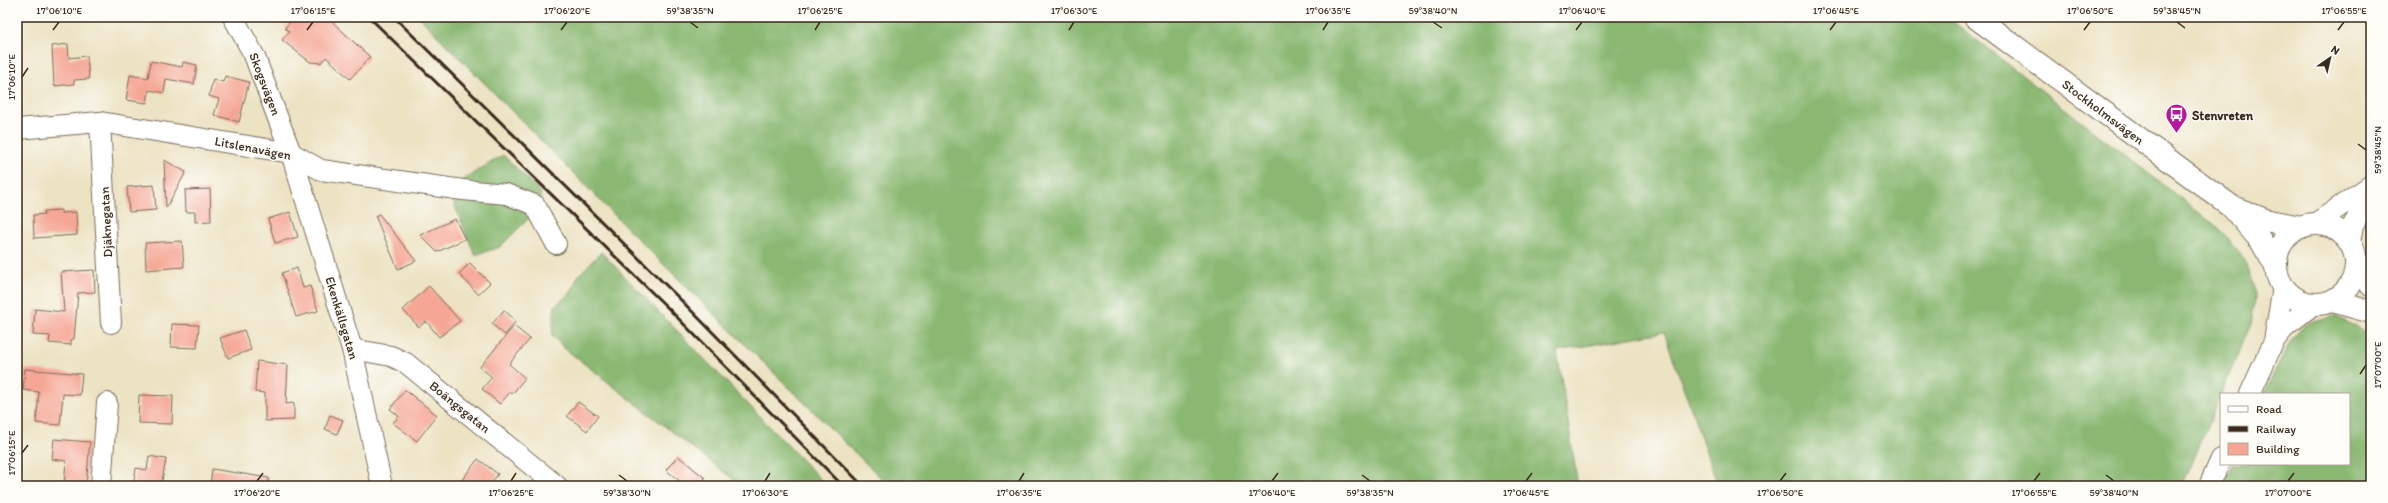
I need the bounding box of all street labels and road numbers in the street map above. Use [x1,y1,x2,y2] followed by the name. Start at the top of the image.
[246,51,284,118] street label: Skogsvägen
[2059,76,2147,148] street label: Stockholmsvägen
[214,133,293,163] street label: Litslenavägen
[97,186,115,258] street label: Djäknegatan
[322,275,362,362] street label: Ekenkällsgatan
[427,378,494,436] street label: Boängsgatan

